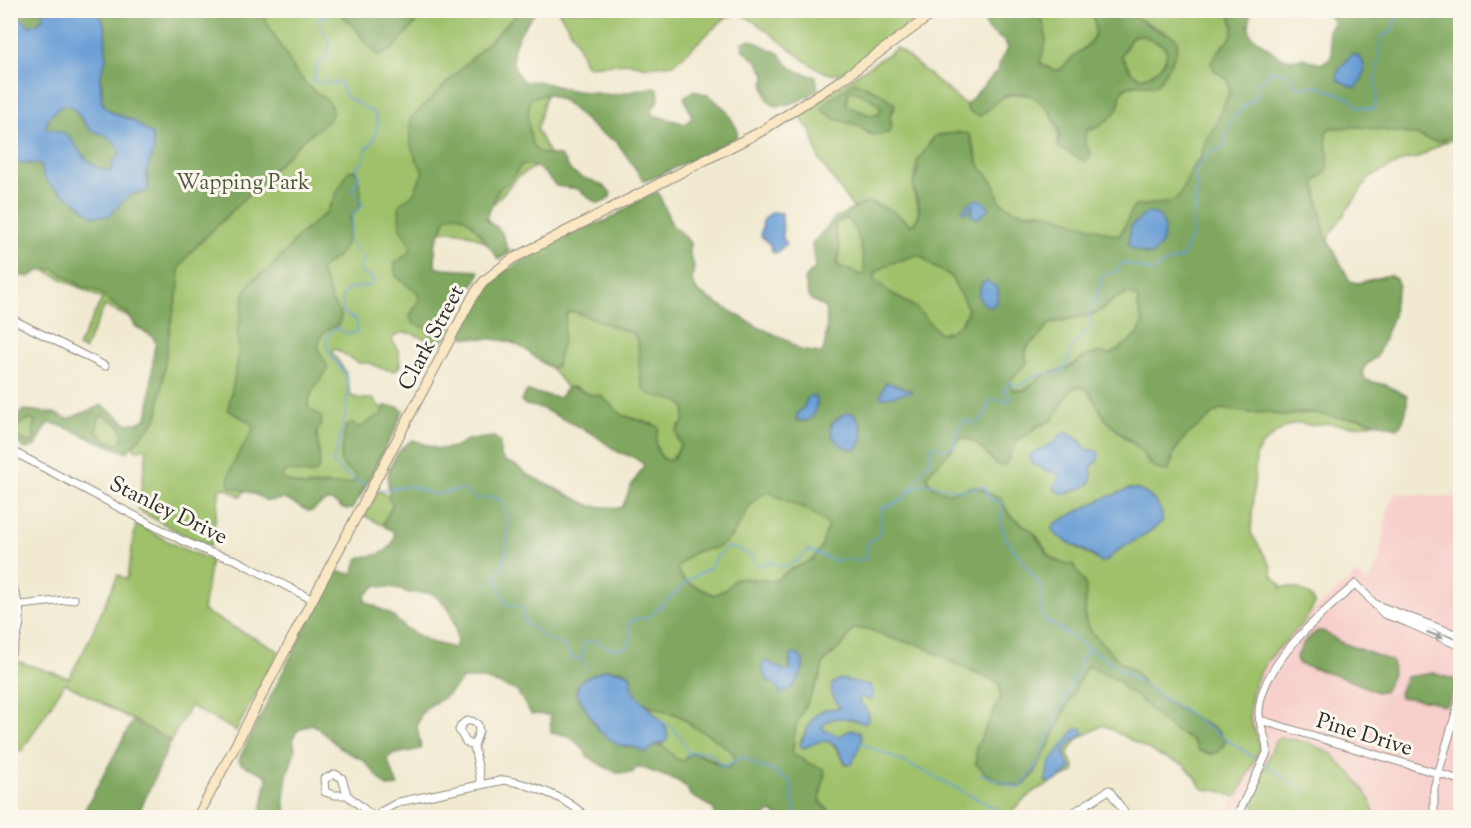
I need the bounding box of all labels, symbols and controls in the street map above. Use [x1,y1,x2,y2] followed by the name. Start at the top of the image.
[176,168,310,200] park label: Wapping Park
[391,280,474,397] street label: Clark Street
[103,469,232,554] street label: Stanley Drive
[1426,631,1444,641] one-way arrow
[1312,706,1416,766] street label: Pine Drive

